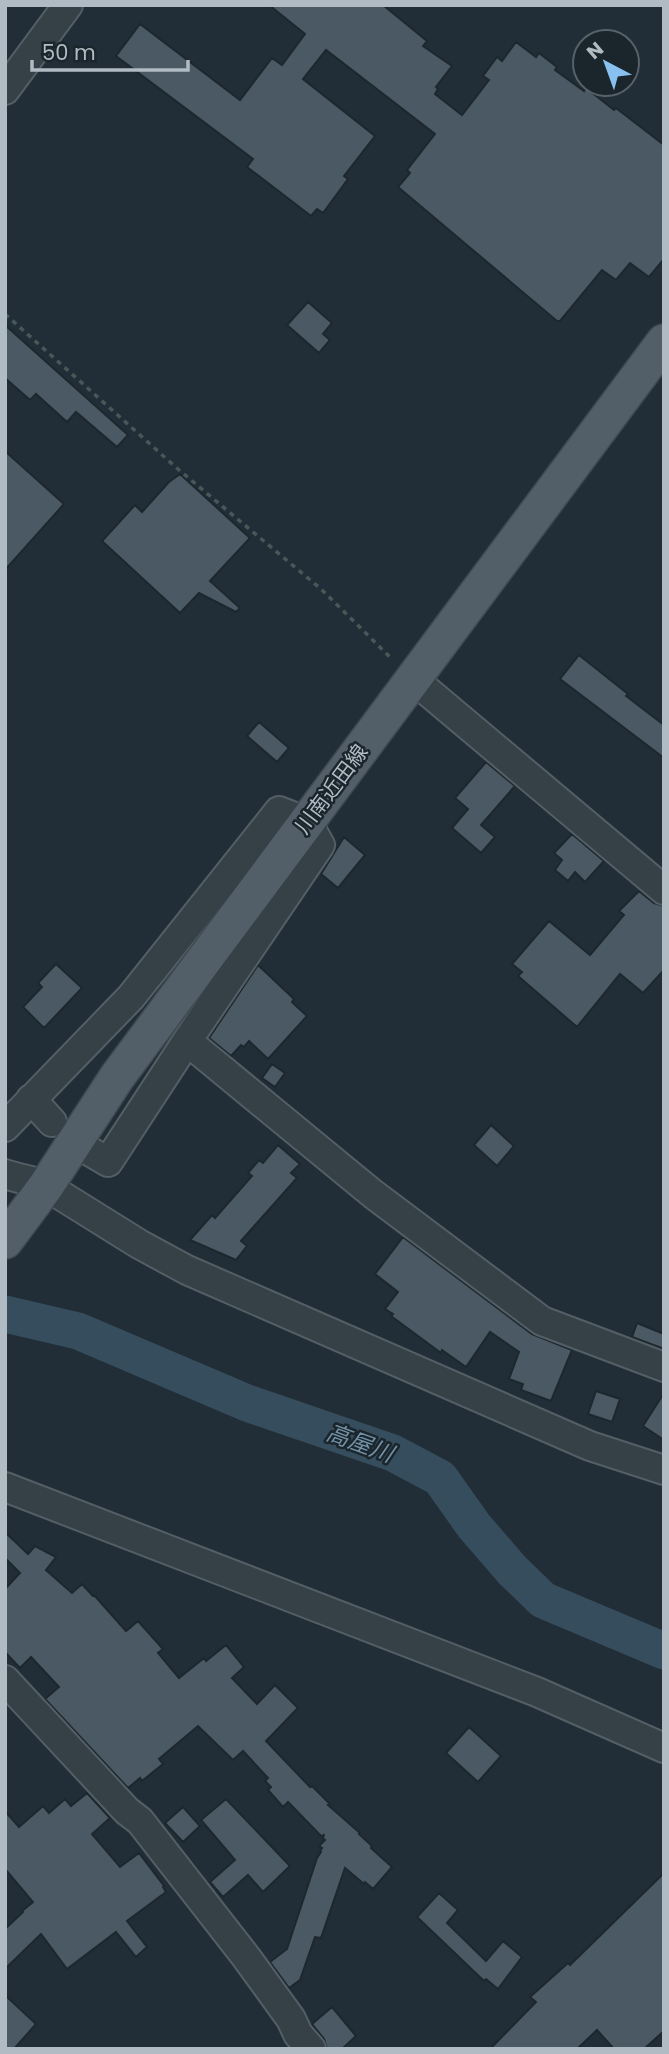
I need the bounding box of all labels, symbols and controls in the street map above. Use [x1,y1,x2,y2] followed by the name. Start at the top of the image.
[32,28,187,72] scale bar
[571,28,641,98] north arrow
[581,36,609,65] text: N
[42,38,96,67] text: 50 m
[288,738,374,840] street label: 川南近田線
[322,1416,401,1471] water label: 高屋川

